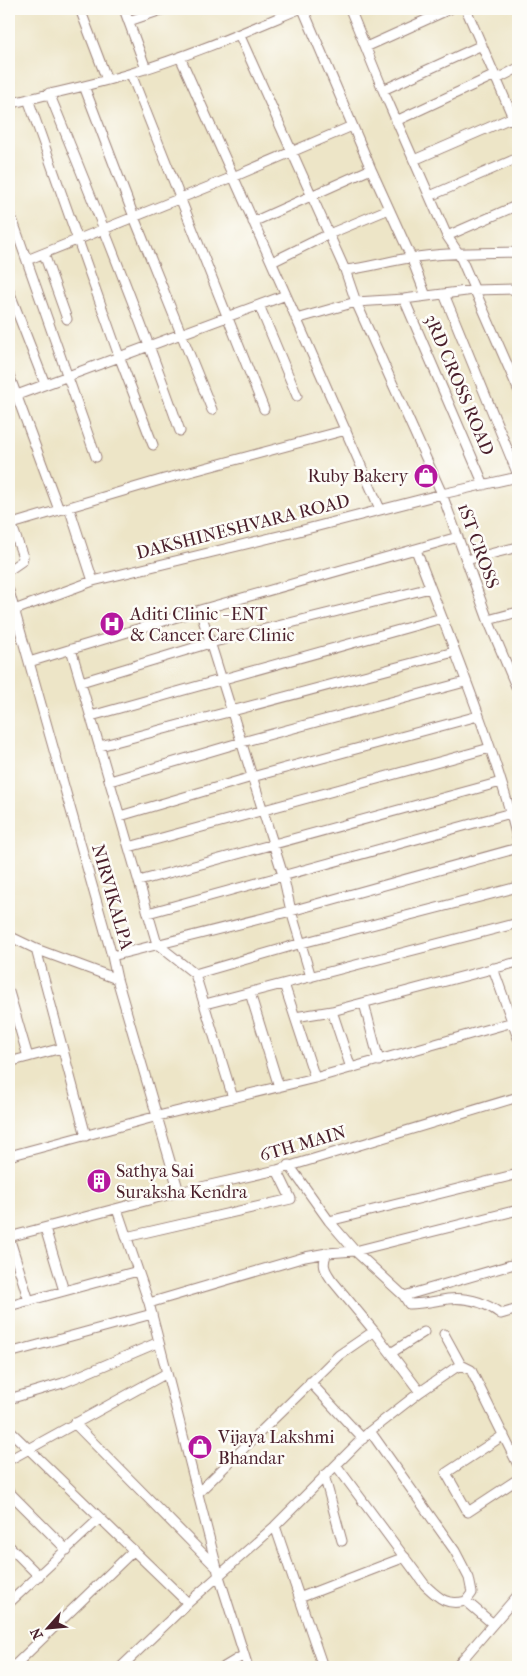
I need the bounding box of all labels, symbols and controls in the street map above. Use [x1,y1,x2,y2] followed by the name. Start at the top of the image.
[420,311,498,459] street label: 3RD CROSS ROAD
[413,463,439,489] shop icon: Ruby Bakery
[308,466,409,487] place label: Ruby Bakery
[134,490,352,564] street label: DAKSHINESHVARA ROAD
[453,500,503,592] street label: 1ST CROSS
[129,604,295,646] place label: Aditi Clinic - ENT & Cancer Care Clinic
[99,611,125,637] hospital icon: Aditi Clinic - ENT & Cancer Care Clinic
[87,842,137,953] street label: NIRVIKALPA
[257,1122,349,1166] street label: 6TH MAIN
[116,1161,248,1203] place label: Sathya Sai Suraksha Kendra
[86,1168,112,1194] building icon: Sathya Sai Suraksha Kendra
[217,1427,335,1469] place label: Vijaya Lakshmi Bhandar
[187,1434,213,1460] shop icon: Vijaya Lakshmi Bhandar
[22,1604,72,1654] north arrow
[27,1625,47,1642] text: N

